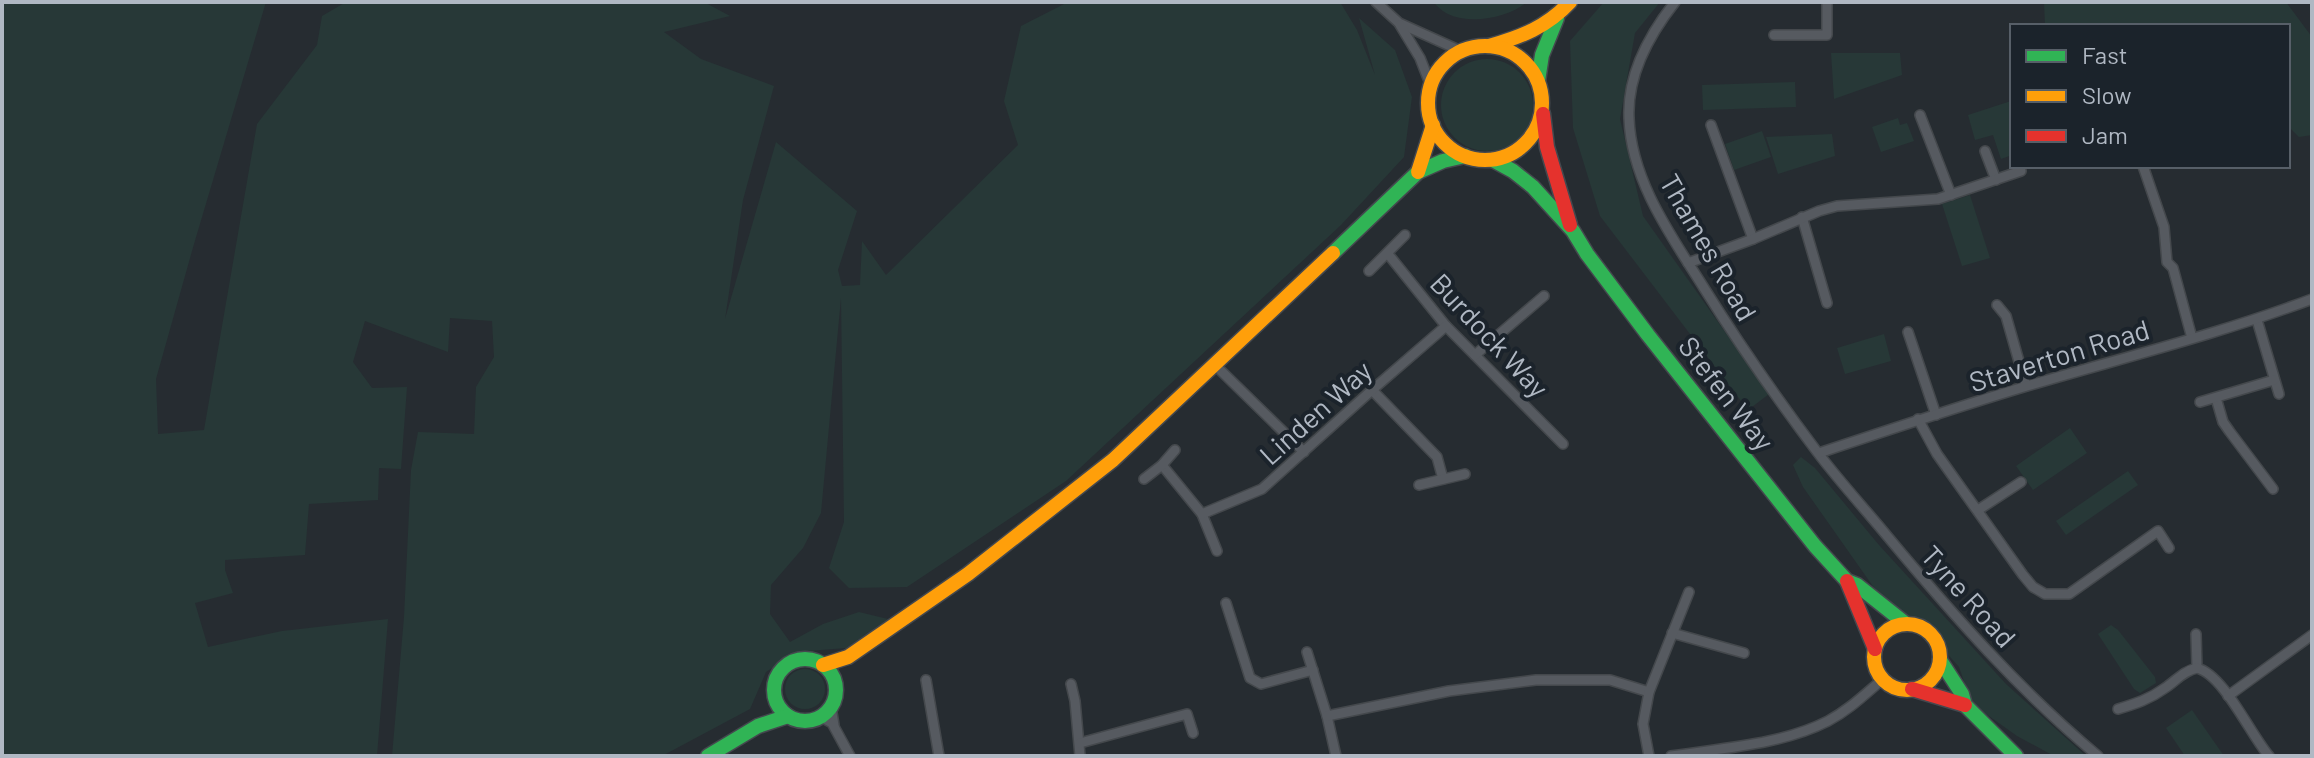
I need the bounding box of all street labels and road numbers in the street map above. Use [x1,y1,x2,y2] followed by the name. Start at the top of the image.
[1653,168,1765,326] street label: Thames Road
[1424,266,1556,404] street label: Burdock Way
[1965,311,2153,399] street label: Staverton Road
[1672,329,1782,457] street label: Stefen Way
[1252,353,1378,471] street label: Linden Way
[1914,538,2024,654] street label: Tyne Road

